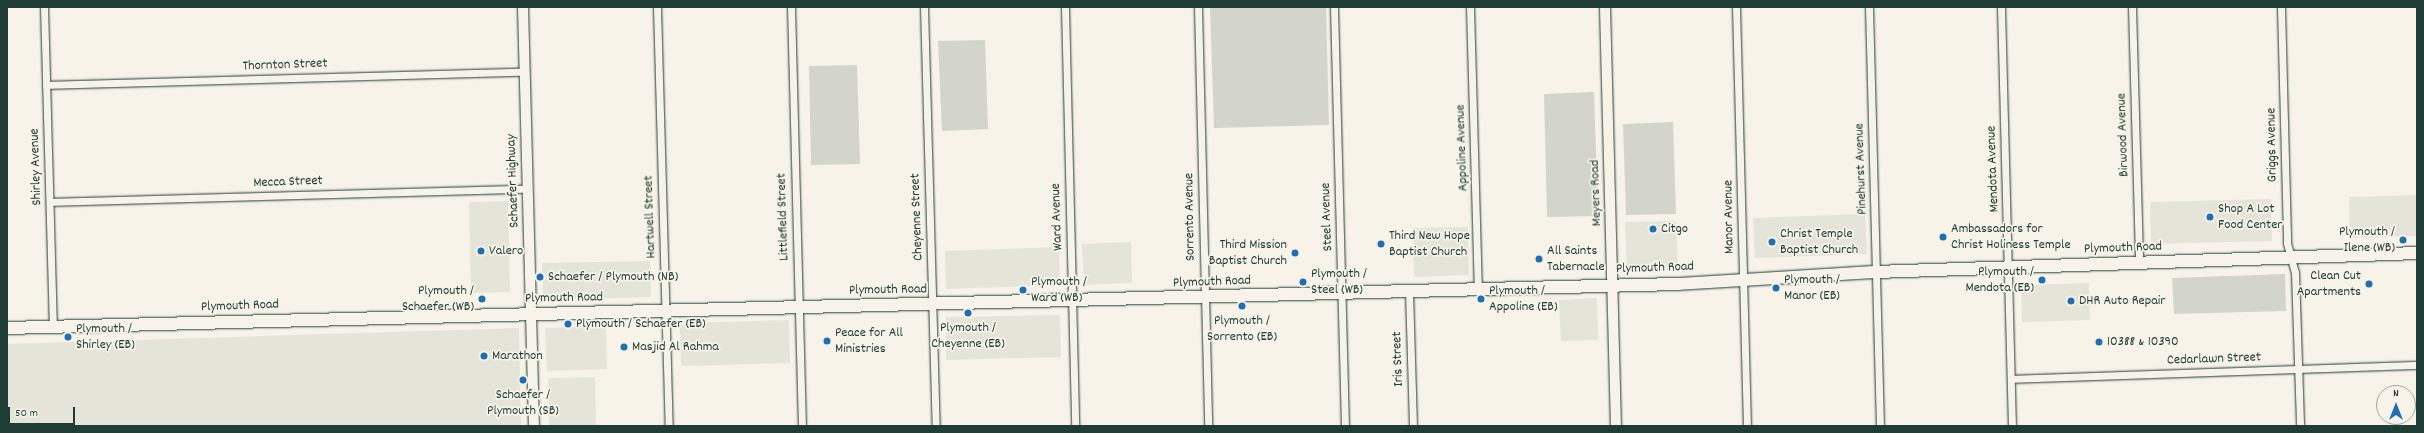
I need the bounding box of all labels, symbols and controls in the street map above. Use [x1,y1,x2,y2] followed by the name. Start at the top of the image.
[242,55,328,75] street label: Thornton Street
[2113,93,2133,177] street label: Birwood Avenue
[1452,104,1472,192] street label: Appoline Avenue
[2263,108,2281,182] street label: Griggs Avenue
[1851,123,1871,215] street label: Pinehurst Avenue
[1983,125,2003,213] street label: Mendota Avenue
[26,128,46,206] street label: Shirley Avenue
[503,134,523,228] street label: Schaefer Highway
[1586,159,1606,227] street label: Meyers Road
[253,172,323,192] street label: Mecca Street
[773,173,793,261] street label: Littlefield Street
[907,173,927,261] street label: Cheyenne Street
[1181,173,1199,261] street label: Sorrento Avenue
[640,175,660,259] street label: Hartwell Street
[1720,180,1738,254] street label: Manor Avenue
[1317,182,1337,252] street label: Steel Avenue
[1047,183,1067,251] street label: Ward Avenue
[2218,201,2283,234] place label: Shop A Lot Food Center
[2205,212,2215,222] marker: Shop A Lot Food Center
[1661,221,1688,237] place label: Citgo
[1951,221,2071,254] place label: Ambassadors for Christ Holiness Temple
[1648,224,1658,234] marker: Citgo
[2339,224,2395,256] place label: Plymouth / Ilene (WB)
[1780,226,1858,258] place label: Christ Temple Baptist Church
[1389,228,1470,260] place label: Third New Hope Baptist Church
[1938,232,1948,242] marker: Ambassadors for Christ Holiness Temple
[2398,235,2408,245] marker: Plymouth / Ilene (WB)
[1209,237,1287,270] place label: Third Mission Baptist Church
[1767,237,1777,247] marker: Christ Temple Baptist Church
[2084,238,2162,258] street label: Plymouth Road
[1376,239,1386,249] marker: Third New Hope Baptist Church
[489,243,523,259] place label: Valero
[1547,243,1605,276] place label: All Saints Tabernacle
[476,246,486,256] marker: Valero
[1290,248,1300,258] marker: Third Mission Baptist Church
[1534,254,1544,264] marker: All Saints Tabernacle
[1616,258,1694,278] street label: Plymouth Road
[1965,264,2034,296] place label: Plymouth / Mendota (EB)
[1311,266,1367,298] place label: Plymouth / Steel (WB)
[2297,268,2361,300] place label: Clean Cut Apartments
[548,269,678,285] place label: Schaefer / Plymouth (NB)
[535,272,545,282] marker: Schaefer / Plymouth (NB)
[1173,272,1251,292] street label: Plymouth Road
[1784,272,1840,304] place label: Plymouth / Manor (EB)
[1031,274,1087,306] place label: Plymouth / Ward (WB)
[2037,275,2047,285] marker: Plymouth / Mendota (EB)
[1298,277,1308,287] marker: Plymouth / Steel (WB)
[2364,279,2374,289] marker: Clean Cut Apartments
[849,281,927,299] street label: Plymouth Road
[402,283,474,316] place label: Plymouth / Schaefer (WB)
[1489,283,1558,316] place label: Plymouth / Appoline (EB)
[1771,283,1781,293] marker: Plymouth / Manor (EB)
[1018,285,1028,295] marker: Plymouth / Ward (WB)
[525,289,603,307] street label: Plymouth Road
[2079,293,2165,309] place label: DHR Auto Repair
[477,294,487,304] marker: Plymouth / Schaefer (WB)
[1476,294,1486,304] marker: Plymouth / Appoline (EB)
[201,296,279,316] street label: Plymouth Road
[2066,296,2076,306] marker: DHR Auto Repair
[1237,301,1247,311] marker: Plymouth / Sorrento (EB)
[963,308,973,318] marker: Plymouth / Cheyenne (EB)
[1207,313,1277,346] place label: Plymouth / Sorrento (EB)
[576,316,706,332] place label: Plymouth / Schaefer (EB)
[563,319,573,329] marker: Plymouth / Schaefer (EB)
[931,320,1005,352] place label: Plymouth / Cheyenne (EB)
[76,321,135,354] place label: Plymouth / Shirley (EB)
[835,325,903,358] place label: Peace for All Ministries
[1389,331,1407,387] street label: Iris Street
[63,332,73,342] marker: Plymouth / Shirley (EB)
[2107,334,2179,350] place label: 10388 & 10390
[822,336,832,346] marker: Peace for All Ministries
[2094,337,2104,347] marker: 10388 & 10390
[632,339,719,355] place label: Masjid Al Rahma
[619,342,629,352] marker: Masjid Al Rahma
[492,348,543,364] place label: Marathon
[2167,349,2261,369] street label: Cedarlawn Street
[479,351,489,361] marker: Marathon
[518,375,528,385] marker: Schaefer / Plymouth (SB)
[2376,385,2416,425] north arrow
[2393,386,2399,402] text: N
[487,387,559,420] place label: Schaefer / Plymouth (SB)
[10,399,77,425] scale bar
[15,405,38,422] text: 50 m

